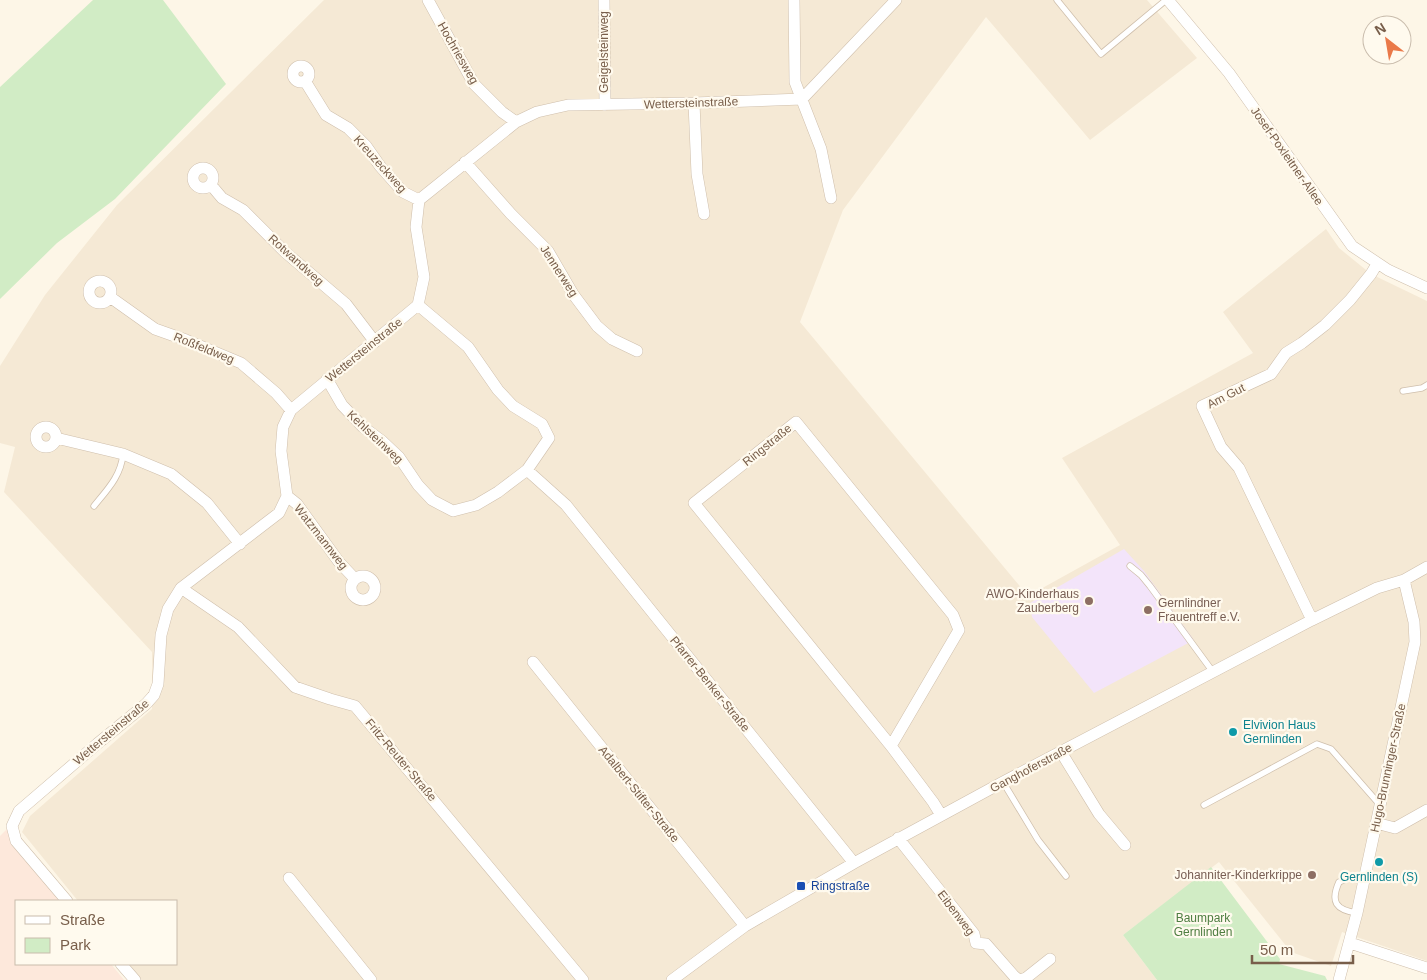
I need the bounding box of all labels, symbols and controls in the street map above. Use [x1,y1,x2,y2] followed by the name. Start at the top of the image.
[597,11,611,93] street label: Geigelsteinweg
[1362,15,1412,65] north arrow
[435,19,481,87] street label: Hochriesweg
[1372,19,1389,38] text: N
[644,94,739,112] street label: Wettersteinstraße
[1248,104,1326,208] street label: Josef-Poxleitner-Allee
[351,133,409,195] street label: Kreuzeckweg
[266,232,326,288] street label: Rotwandweg
[537,243,581,299] street label: Jennerweg
[323,315,405,385] street label: Wettersteinstraße
[172,330,236,366] street label: Roßfeldweg
[1205,380,1248,411] street label: Am Gut
[344,408,406,466] street label: Kehlsteinweg
[740,421,794,469] street label: Ringstraße
[291,502,351,572] street label: Watzmannweg
[986,587,1079,615] place label: AWO-Kinderhaus Zauberberg
[1083,595,1095,607] marker: AWO-Kinderhaus Zauberberg
[1158,596,1240,624] place label: Gernlindner Frauentreff e.V.
[1142,604,1154,616] marker: Gernlindner Frauentreff e.V.
[667,633,753,735] street label: Pfarrer-Benker-Straße
[70,696,152,768] street label: Wettersteinstraße
[1367,702,1409,834] street label: Hugo-Brunninger-Straße
[362,716,440,804] street label: Fritz-Reuter-Straße
[1243,718,1316,746] place label: Elvivion Haus Gernlinden
[1227,726,1239,738] marker: Elvivion Haus Gernlinden
[988,740,1075,795] street label: Ganghoferstraße
[596,743,682,845] street label: Adalbert-Stifter-Straße
[1373,856,1385,868] marker: Gernlinden (S)
[1175,868,1302,882] place label: Johanniter-Kinderkrippe
[1306,869,1318,881] marker: Johanniter-Kinderkrippe
[1340,870,1418,884] place label: Gernlinden (S)
[811,879,870,893] place label: Ringstraße
[795,880,807,892] marker: Ringstraße
[935,888,977,938] street label: Eibenweg
[15,900,178,965] legend
[60,911,105,928] text: Straße
[1174,911,1232,939] park label: Baumpark Gernlinden
[1252,932,1353,964] scale bar
[60,936,91,953] text: Park
[1260,941,1293,958] text: 50 m

